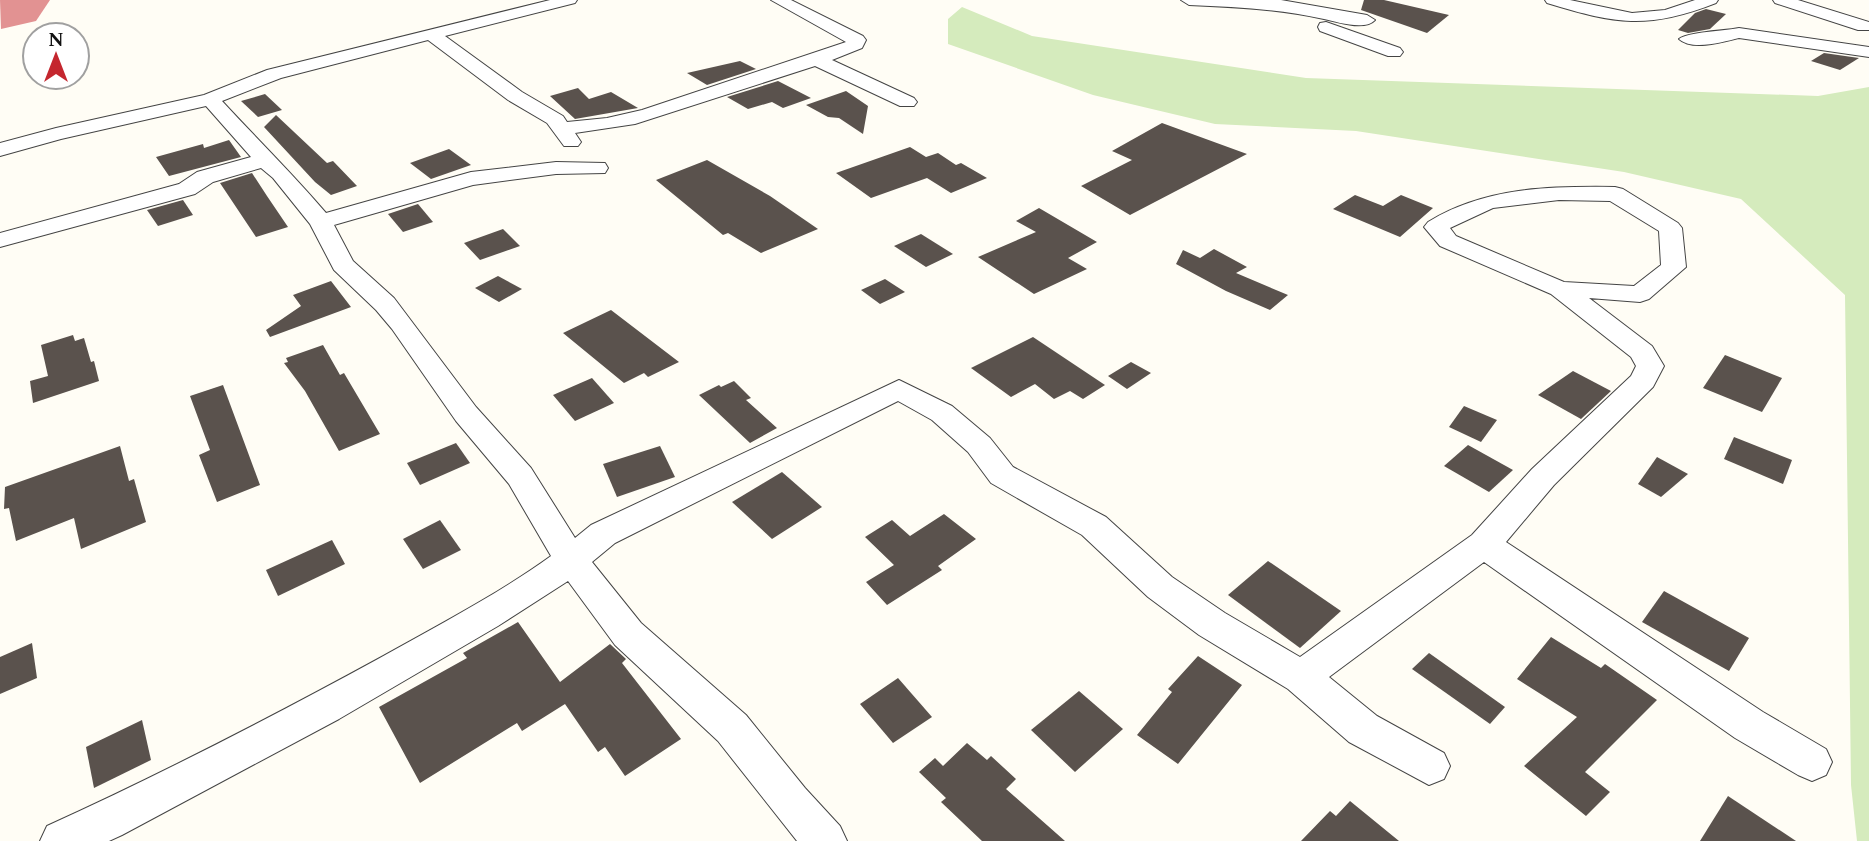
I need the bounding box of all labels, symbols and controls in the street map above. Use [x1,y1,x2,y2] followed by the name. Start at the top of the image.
[21,21,91,91] north arrow
[48,26,64,55] text: N

